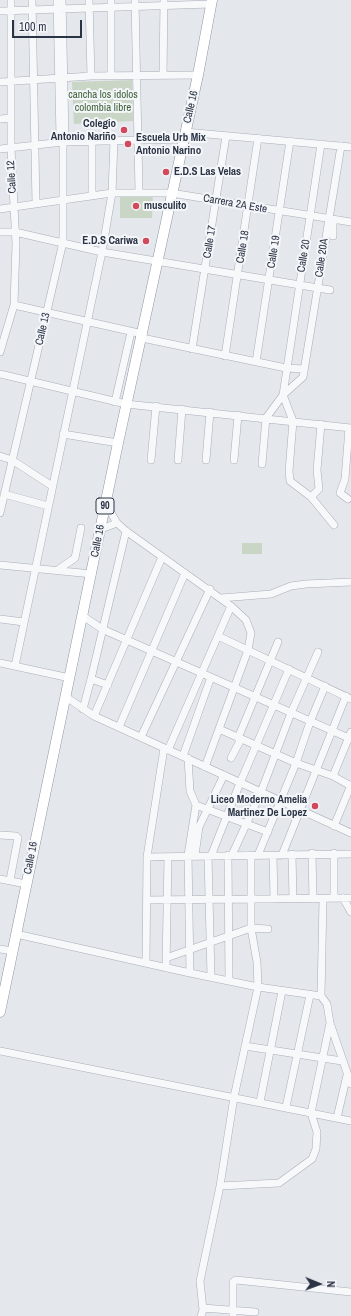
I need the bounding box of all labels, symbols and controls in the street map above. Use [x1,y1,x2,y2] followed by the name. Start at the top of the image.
[14,12,84,38] scale bar
[19,19,46,35] text: 100 m
[68,88,138,114] park label: cancha los idolos colombia libre
[181,89,201,125] street label: Calle 16
[51,117,116,143] place label: Colegio Antonio Nariño
[119,125,129,135] marker: Colegio Antonio Nariño
[136,131,206,157] place label: Escuela Urb Mix Antonio Narino
[123,139,133,149] marker: Escuela Urb Mix Antonio Narino
[5,160,19,194] street label: Calle 12
[174,165,241,179] place label: E.D.S Las Velas
[161,167,171,177] marker: E.D.S Las Velas
[202,192,268,216] street label: Carrera 2A Este
[144,199,187,213] place label: musculito
[131,201,141,211] marker: musculito
[201,225,219,259] street label: Calle 17
[234,230,252,264] street label: Calle 18
[82,234,138,248] place label: E.D.S Cariwa
[265,235,283,269] street label: Calle 19
[141,236,151,246] marker: E.D.S Cariwa
[313,238,331,278] street label: Calle 20A
[295,239,313,273] street label: Calle 20
[33,311,53,347] street label: Calle 13
[96,498,114,514] road number: 90
[88,524,108,558] street label: Calle 16
[211,793,307,819] place label: Liceo Moderno Amelia Martinez De Lopez
[310,801,320,811] marker: Liceo Moderno Amelia Martinez De Lopez
[21,841,41,875] street label: Calle 16
[299,1264,339,1304] north arrow
[324,1281,338,1288] text: N

